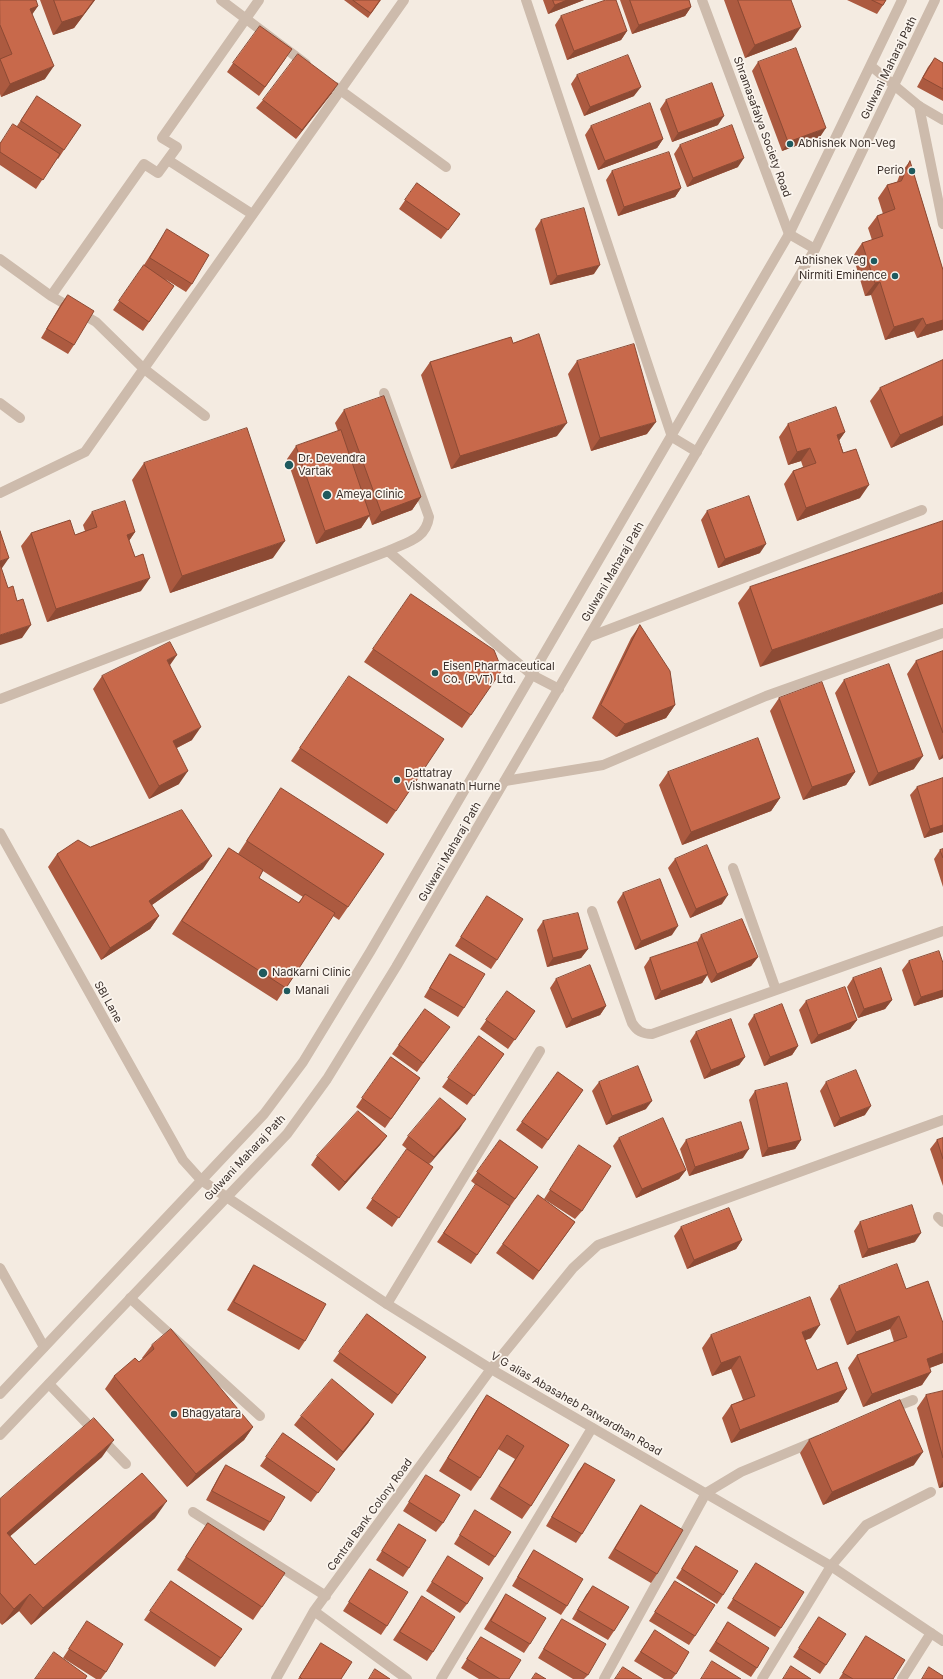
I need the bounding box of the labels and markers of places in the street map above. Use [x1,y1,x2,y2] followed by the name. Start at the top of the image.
[798,137,895,151] place label: Abhishek Non-Veg
[785,139,795,149] marker: Abhishek Non-Veg
[877,164,904,178] place label: Perio
[907,166,917,176] marker: Perio
[794,254,866,268] place label: Abhishek Veg
[869,256,879,266] marker: Abhishek Veg
[799,269,887,283] place label: Nirmiti Eminence
[890,271,900,281] marker: Nirmiti Eminence
[298,452,366,478] place label: Dr. Devendra Vartak
[283,459,295,471] marker: Dr. Devendra Vartak
[336,488,404,502] place label: Ameya Clinic
[321,489,333,501] marker: Ameya Clinic
[443,660,555,686] place label: Eisen Pharmaceutical Co. (PVT) Ltd.
[430,668,440,678] marker: Eisen Pharmaceutical Co. (PVT) Ltd.
[405,767,501,793] place label: Dattatray Vishwanath Hurne
[392,775,402,785] marker: Dattatray Vishwanath Hurne
[272,966,351,980] place label: Nadkarni Clinic
[257,967,269,979] marker: Nadkarni Clinic
[295,984,329,998] place label: Manali
[282,986,292,996] marker: Manali
[182,1407,241,1421] place label: Bhagyatara
[169,1409,179,1419] marker: Bhagyatara

